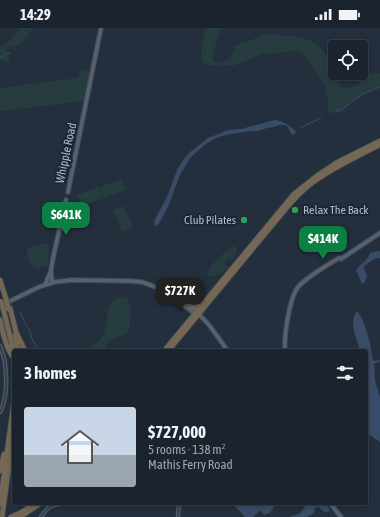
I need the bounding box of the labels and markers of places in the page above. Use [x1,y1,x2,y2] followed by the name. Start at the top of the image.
[38,202,94,236] pin: $641K
[303,203,369,217] place label: Relax The Back
[290,205,300,215] marker: Relax The Back
[184,213,236,227] place label: Club Pilates
[239,215,249,225] marker: Club Pilates
[295,226,351,260] pin: $414K
[152,278,208,312] pin: $727K

